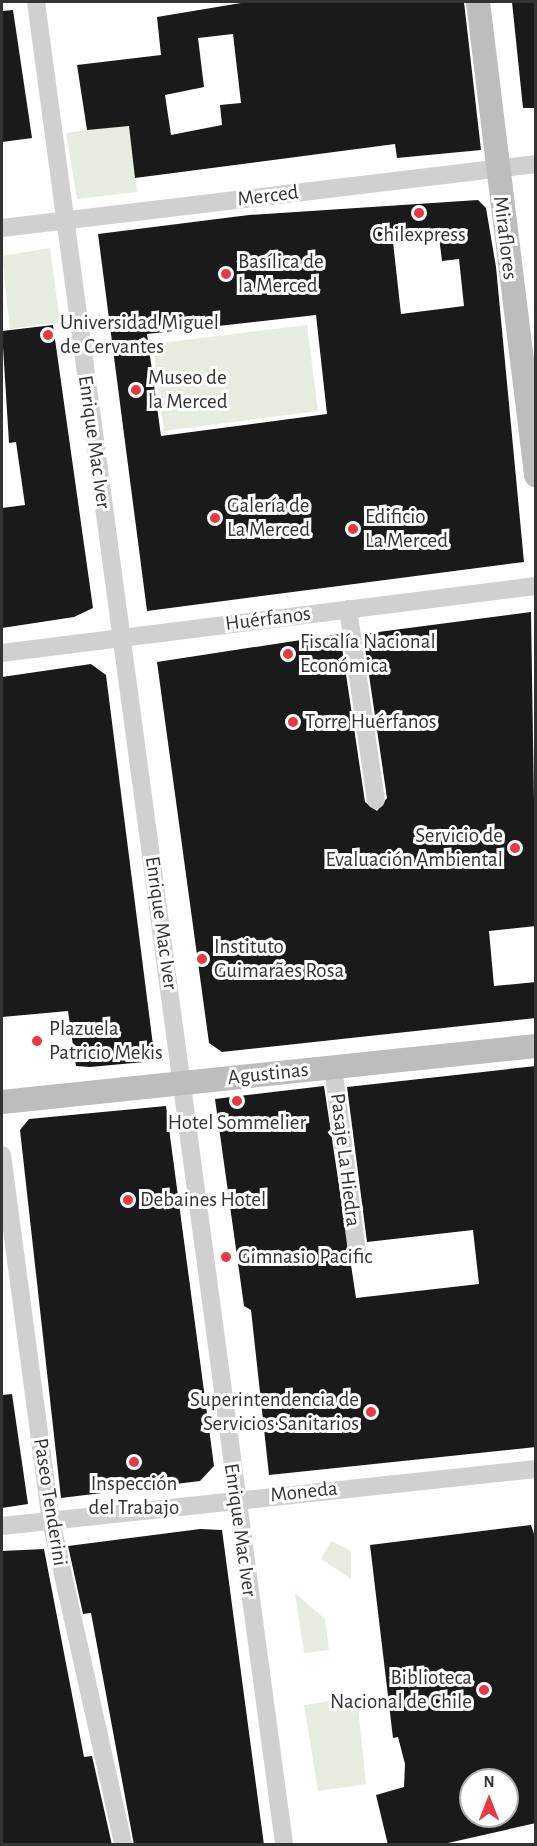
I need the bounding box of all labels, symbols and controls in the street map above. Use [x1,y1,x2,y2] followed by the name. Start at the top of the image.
[236,180,300,212] street label: Merced
[487,195,523,281] street label: Miraflores
[412,206,426,220] marker: Chilexpress
[372,222,466,248] place label: Chilexpress
[238,249,324,299] place label: Basílica de la Merced
[219,267,233,281] marker: Basílica de la Merced
[60,310,219,360] place label: Universidad Miguel de Cervantes
[41,328,55,342] marker: Universidad Miguel de Cervantes
[148,365,228,415] place label: Museo de la Merced
[72,374,116,510] street label: Enrique Mac Iver
[129,383,143,397] marker: Museo de la Merced
[227,493,310,543] place label: Galería de La Merced
[365,504,448,554] place label: Edificio La Merced
[208,511,222,525] marker: Galería de La Merced
[346,522,360,536] marker: Edificio La Merced
[224,601,312,637] street label: Huérfanos
[300,629,436,679] place label: Fiscalía Nacional Económica
[281,647,295,661] marker: Fiscalía Nacional Económica
[305,709,437,735] place label: Torre Huérfanos
[286,715,300,729] marker: Torre Huérfanos
[325,823,503,873] place label: Servicio de Evaluación Ambiental
[508,841,522,855] marker: Servicio de Evaluación Ambiental
[139,855,183,991] street label: Enrique Mac Iver
[214,934,344,984] place label: Instituto Guimarães Rosa
[195,952,209,966] marker: Instituto Guimarães Rosa
[49,1016,163,1066] place label: Plazuela Patricio Mekis
[30,1034,44,1048] marker: Plazuela Patricio Mekis
[226,1057,310,1091] street label: Agustinas
[324,1092,366,1228] street label: Pasaje La Hiedra
[230,1094,244,1108] marker: Hotel Sommelier
[168,1110,306,1136] place label: Hotel Sommelier
[140,1187,266,1213] place label: Debaines Hotel
[121,1193,135,1207] marker: Debaines Hotel
[238,1244,372,1270] place label: Gimnasio Pacific
[219,1250,233,1264] marker: Gimnasio Pacific
[190,1387,359,1437] place label: Superintendencia de Servicios Sanitarios
[364,1405,378,1419] marker: Superintendencia de Servicios Sanitarios
[27,1436,73,1568] street label: Paseo Tenderini
[127,1455,141,1469] marker: Inspección del Trabajo
[218,1462,262,1598] street label: Enrique Mac Iver
[89,1471,179,1521] place label: Inspección del Trabajo
[269,1476,339,1508] street label: Moneda
[330,1665,472,1715] place label: Biblioteca Nacional de Chile
[477,1683,491,1697] marker: Biblioteca Nacional de Chile
[459,1768,519,1828] north arrow
[483,1774,495,1790] text: N

